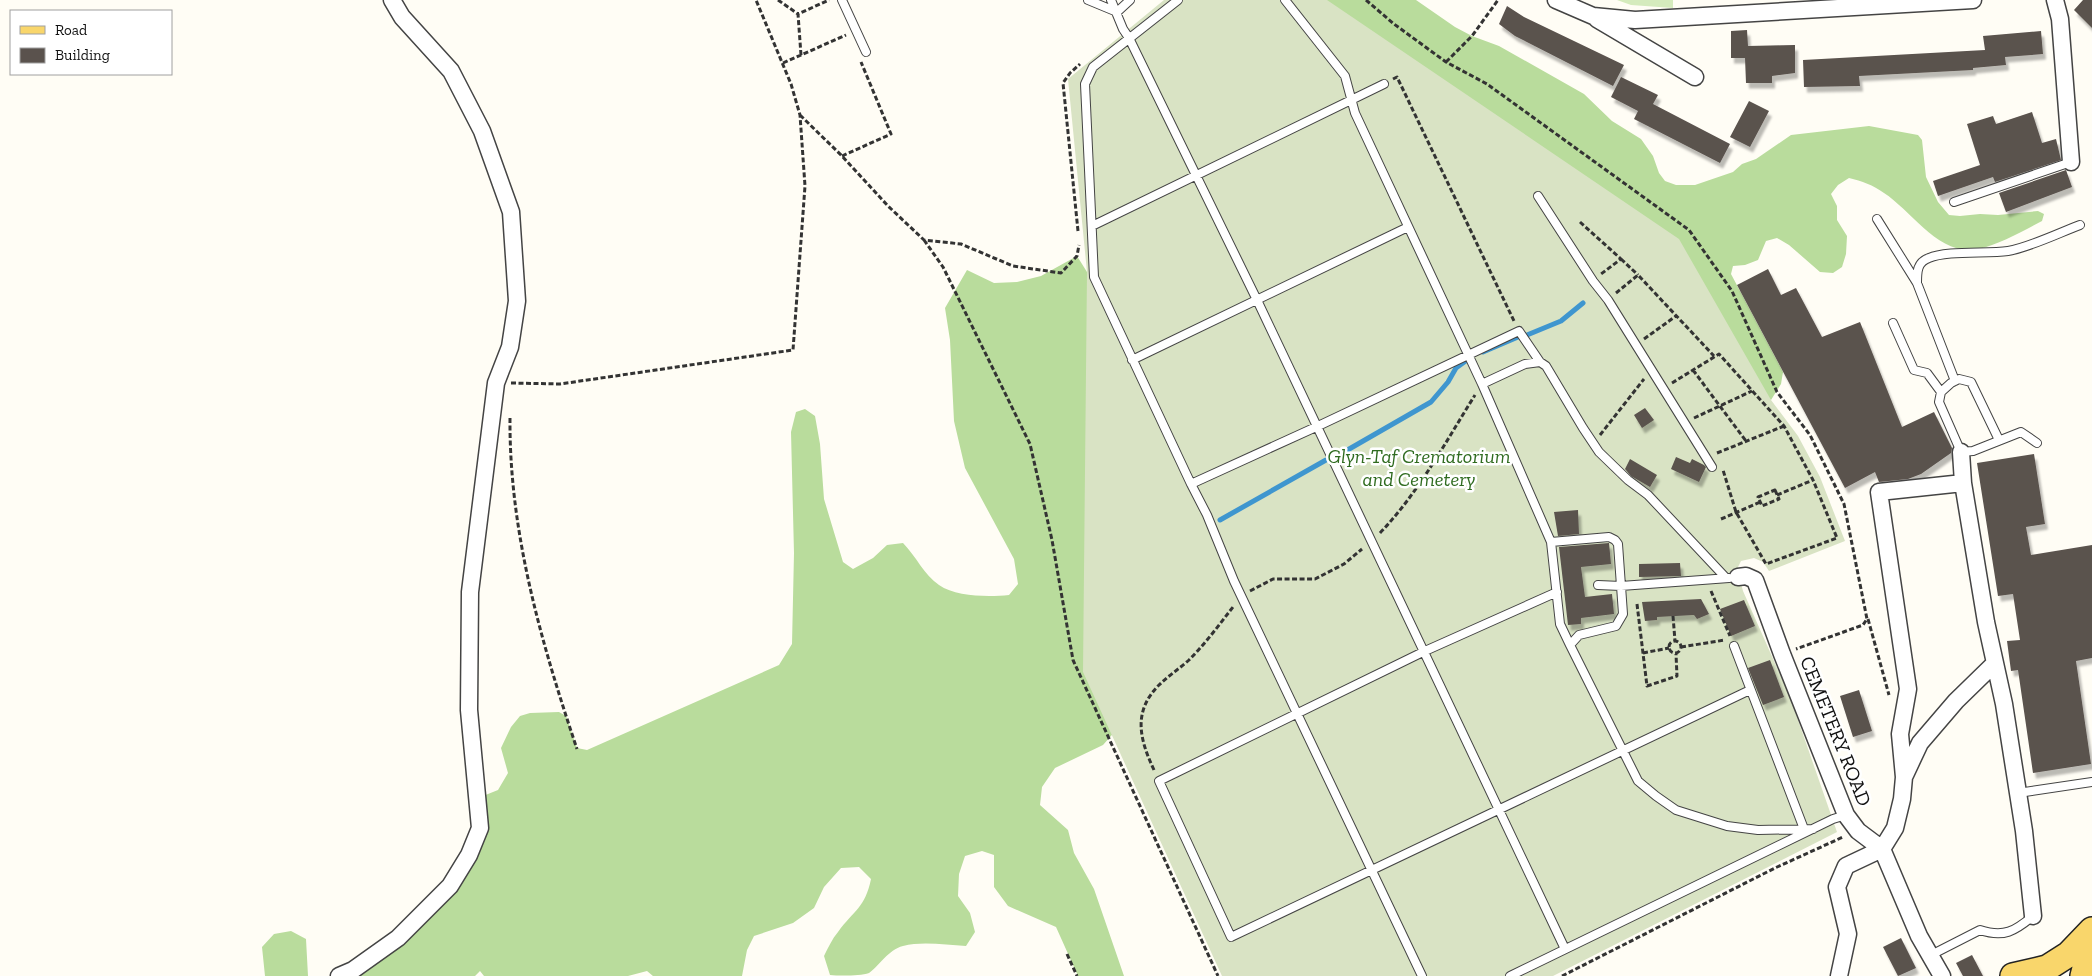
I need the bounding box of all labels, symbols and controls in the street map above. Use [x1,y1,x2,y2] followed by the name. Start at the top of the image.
[10,10,172,75] legend
[55,21,88,39] text: Road
[55,46,110,64] text: Building
[1327,444,1511,491] park label: Glyn-Taf Crematorium and Cemetery
[1795,653,1877,809] street label: CEMETERY ROAD

